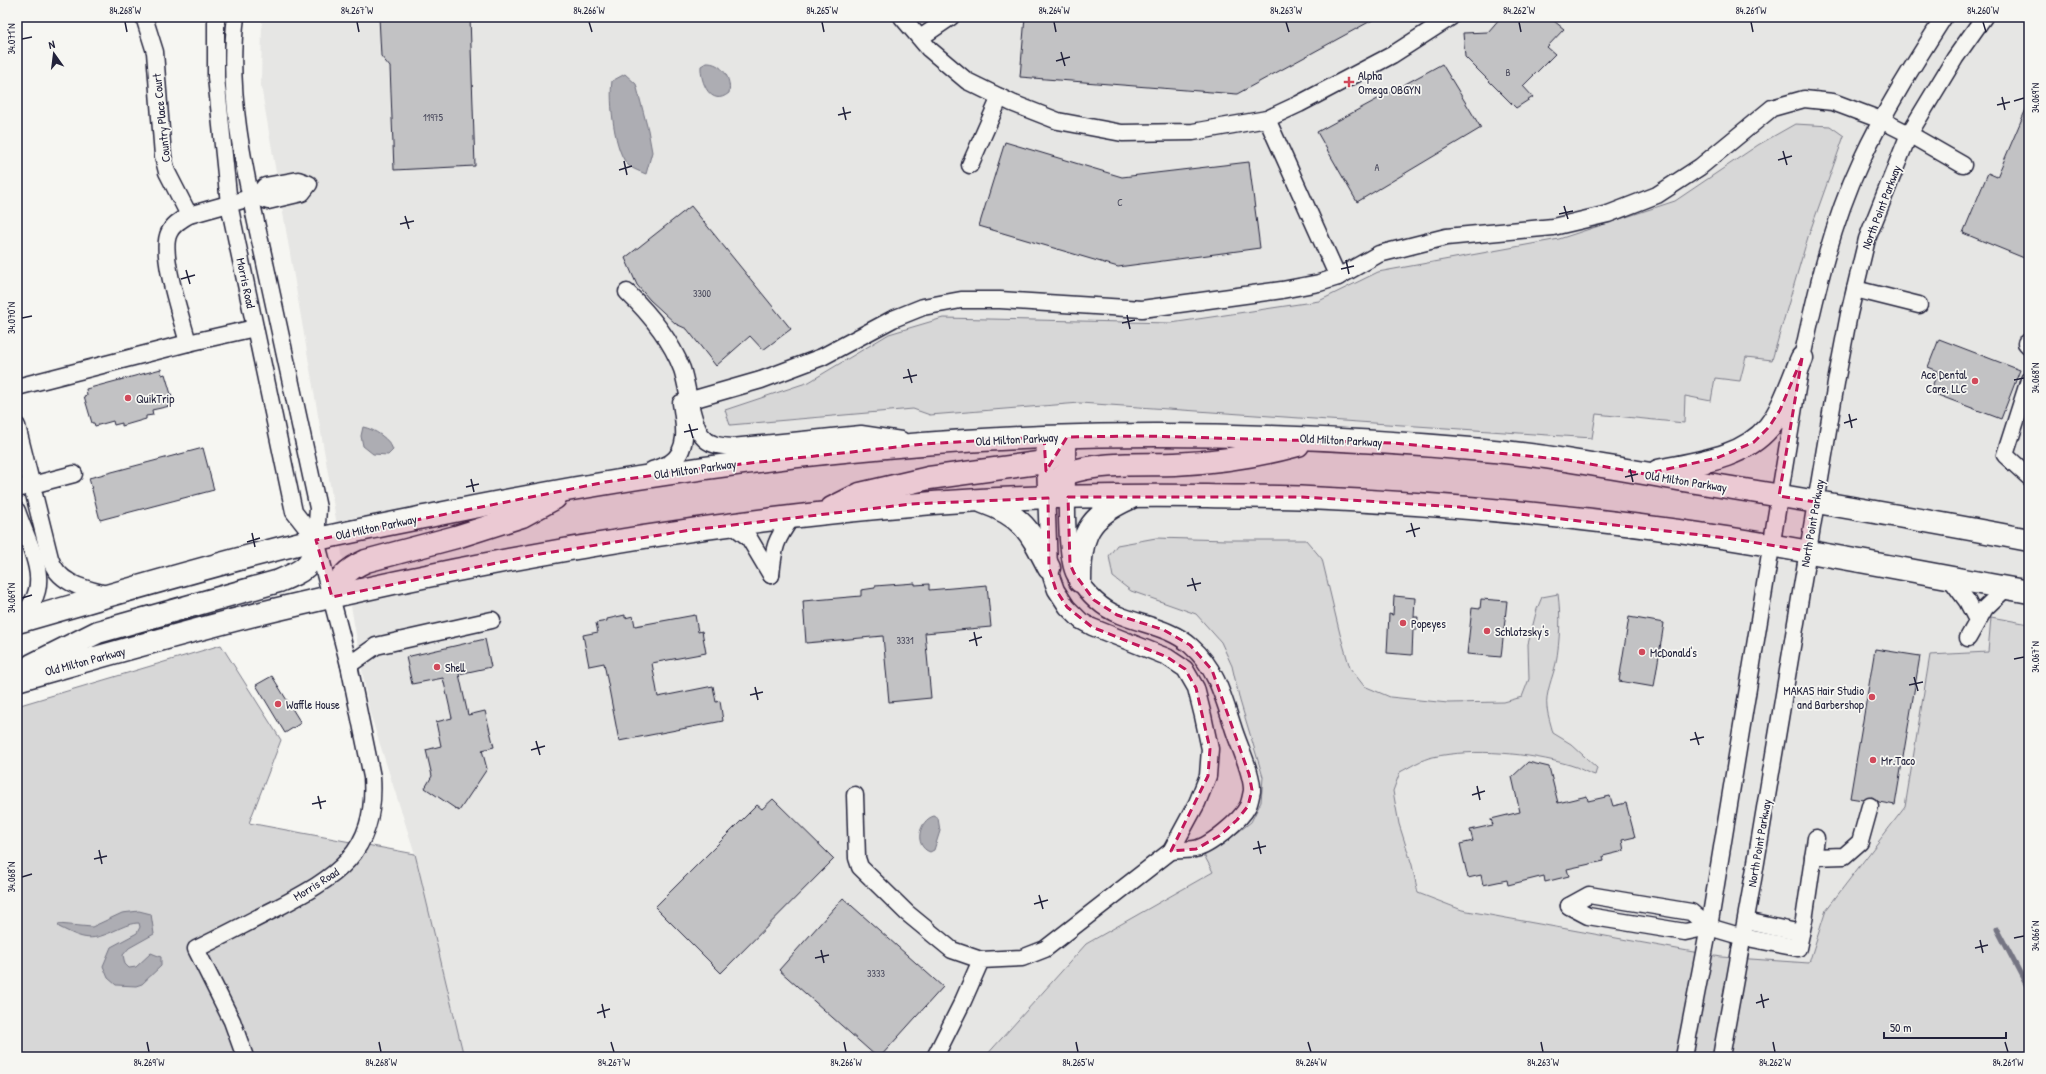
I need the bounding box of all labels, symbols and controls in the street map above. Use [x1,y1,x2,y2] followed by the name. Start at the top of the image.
[109,4,142,17] text: 84.268°W
[341,4,374,17] text: 84.267°W
[573,4,606,17] text: 84.266°W
[806,4,839,17] text: 84.265°W
[1038,4,1070,17] text: 84.264°W
[1270,4,1303,17] text: 84.263°W
[1503,4,1536,17] text: 84.262°W
[1736,4,1767,17] text: 84.261°W
[1967,4,2000,17] text: 84.260°W
[5,23,18,55] text: 34.071°N
[34,34,74,74] north arrow
[47,37,56,52] text: N
[1505,66,1511,79] house number: B
[1358,67,1421,98] place label: Alpha Omega OBGYN
[148,72,174,163] street label: Country Place Court
[1343,76,1355,88] marker: Alpha Omega OBGYN
[2029,83,2042,113] text: 34.069°N
[423,111,444,124] house number: 11975
[1375,161,1380,174] house number: A
[1857,163,1905,251] street label: North Point Parkway
[1117,196,1123,209] house number: C
[232,256,260,310] street label: Morris Road
[693,287,711,300] house number: 3300
[5,302,18,334] text: 34.070°N
[2029,363,2042,393] text: 34.068°N
[1921,366,1968,397] place label: Ace Dental Care, LLC
[1970,376,1980,386] marker: Ace Dental Care, LLC
[136,390,174,407] place label: QuikTrip
[123,393,133,403] marker: QuikTrip
[975,428,1059,450] street label: Old Milton Parkway
[1299,429,1383,451] street label: Old Milton Parkway
[653,455,737,483] street label: Old Milton Parkway
[1644,466,1728,496] street label: Old Milton Parkway
[1796,478,1828,568] street label: North Point Parkway
[334,510,418,544] street label: Old Milton Parkway
[5,583,18,613] text: 34.069°N
[1411,615,1446,632] place label: Popeyes
[1398,618,1408,628] marker: Popeyes
[1495,623,1549,640] place label: Schlotzsky's
[1482,626,1492,636] marker: Schlotzsky's
[896,634,914,647] house number: 3331
[2029,641,2042,673] text: 34.067°N
[43,642,127,680] street label: Old Milton Parkway
[1650,644,1697,661] place label: McDonald's
[1637,647,1647,657] marker: McDonald's
[445,659,466,676] place label: Shell
[432,662,442,672] marker: Shell
[1784,682,1864,713] place label: MAKAS Hair Studio and Barbershop
[1867,692,1877,702] marker: MAKAS Hair Studio and Barbershop
[286,696,340,713] place label: Waffle House
[273,699,283,709] marker: Waffle House
[1881,752,1915,769] place label: Mr.Taco
[1868,755,1878,765] marker: Mr.Taco
[1743,798,1775,888] street label: North Point Parkway
[5,862,18,892] text: 34.068°N
[290,863,342,905] street label: Morris Road
[2029,921,2042,951] text: 34.066°N
[867,967,885,980] house number: 3333
[1884,1014,2006,1040] scale bar
[1890,1019,1911,1036] text: 50 m
[133,1056,165,1069] text: 84.269°W
[365,1056,398,1069] text: 84.268°W
[598,1056,631,1069] text: 84.267°W
[830,1056,863,1069] text: 84.266°W
[1062,1056,1095,1069] text: 84.265°W
[1295,1056,1327,1069] text: 84.264°W
[1527,1056,1560,1069] text: 84.263°W
[1759,1056,1792,1069] text: 84.262°W
[1993,1056,2024,1069] text: 84.261°W

